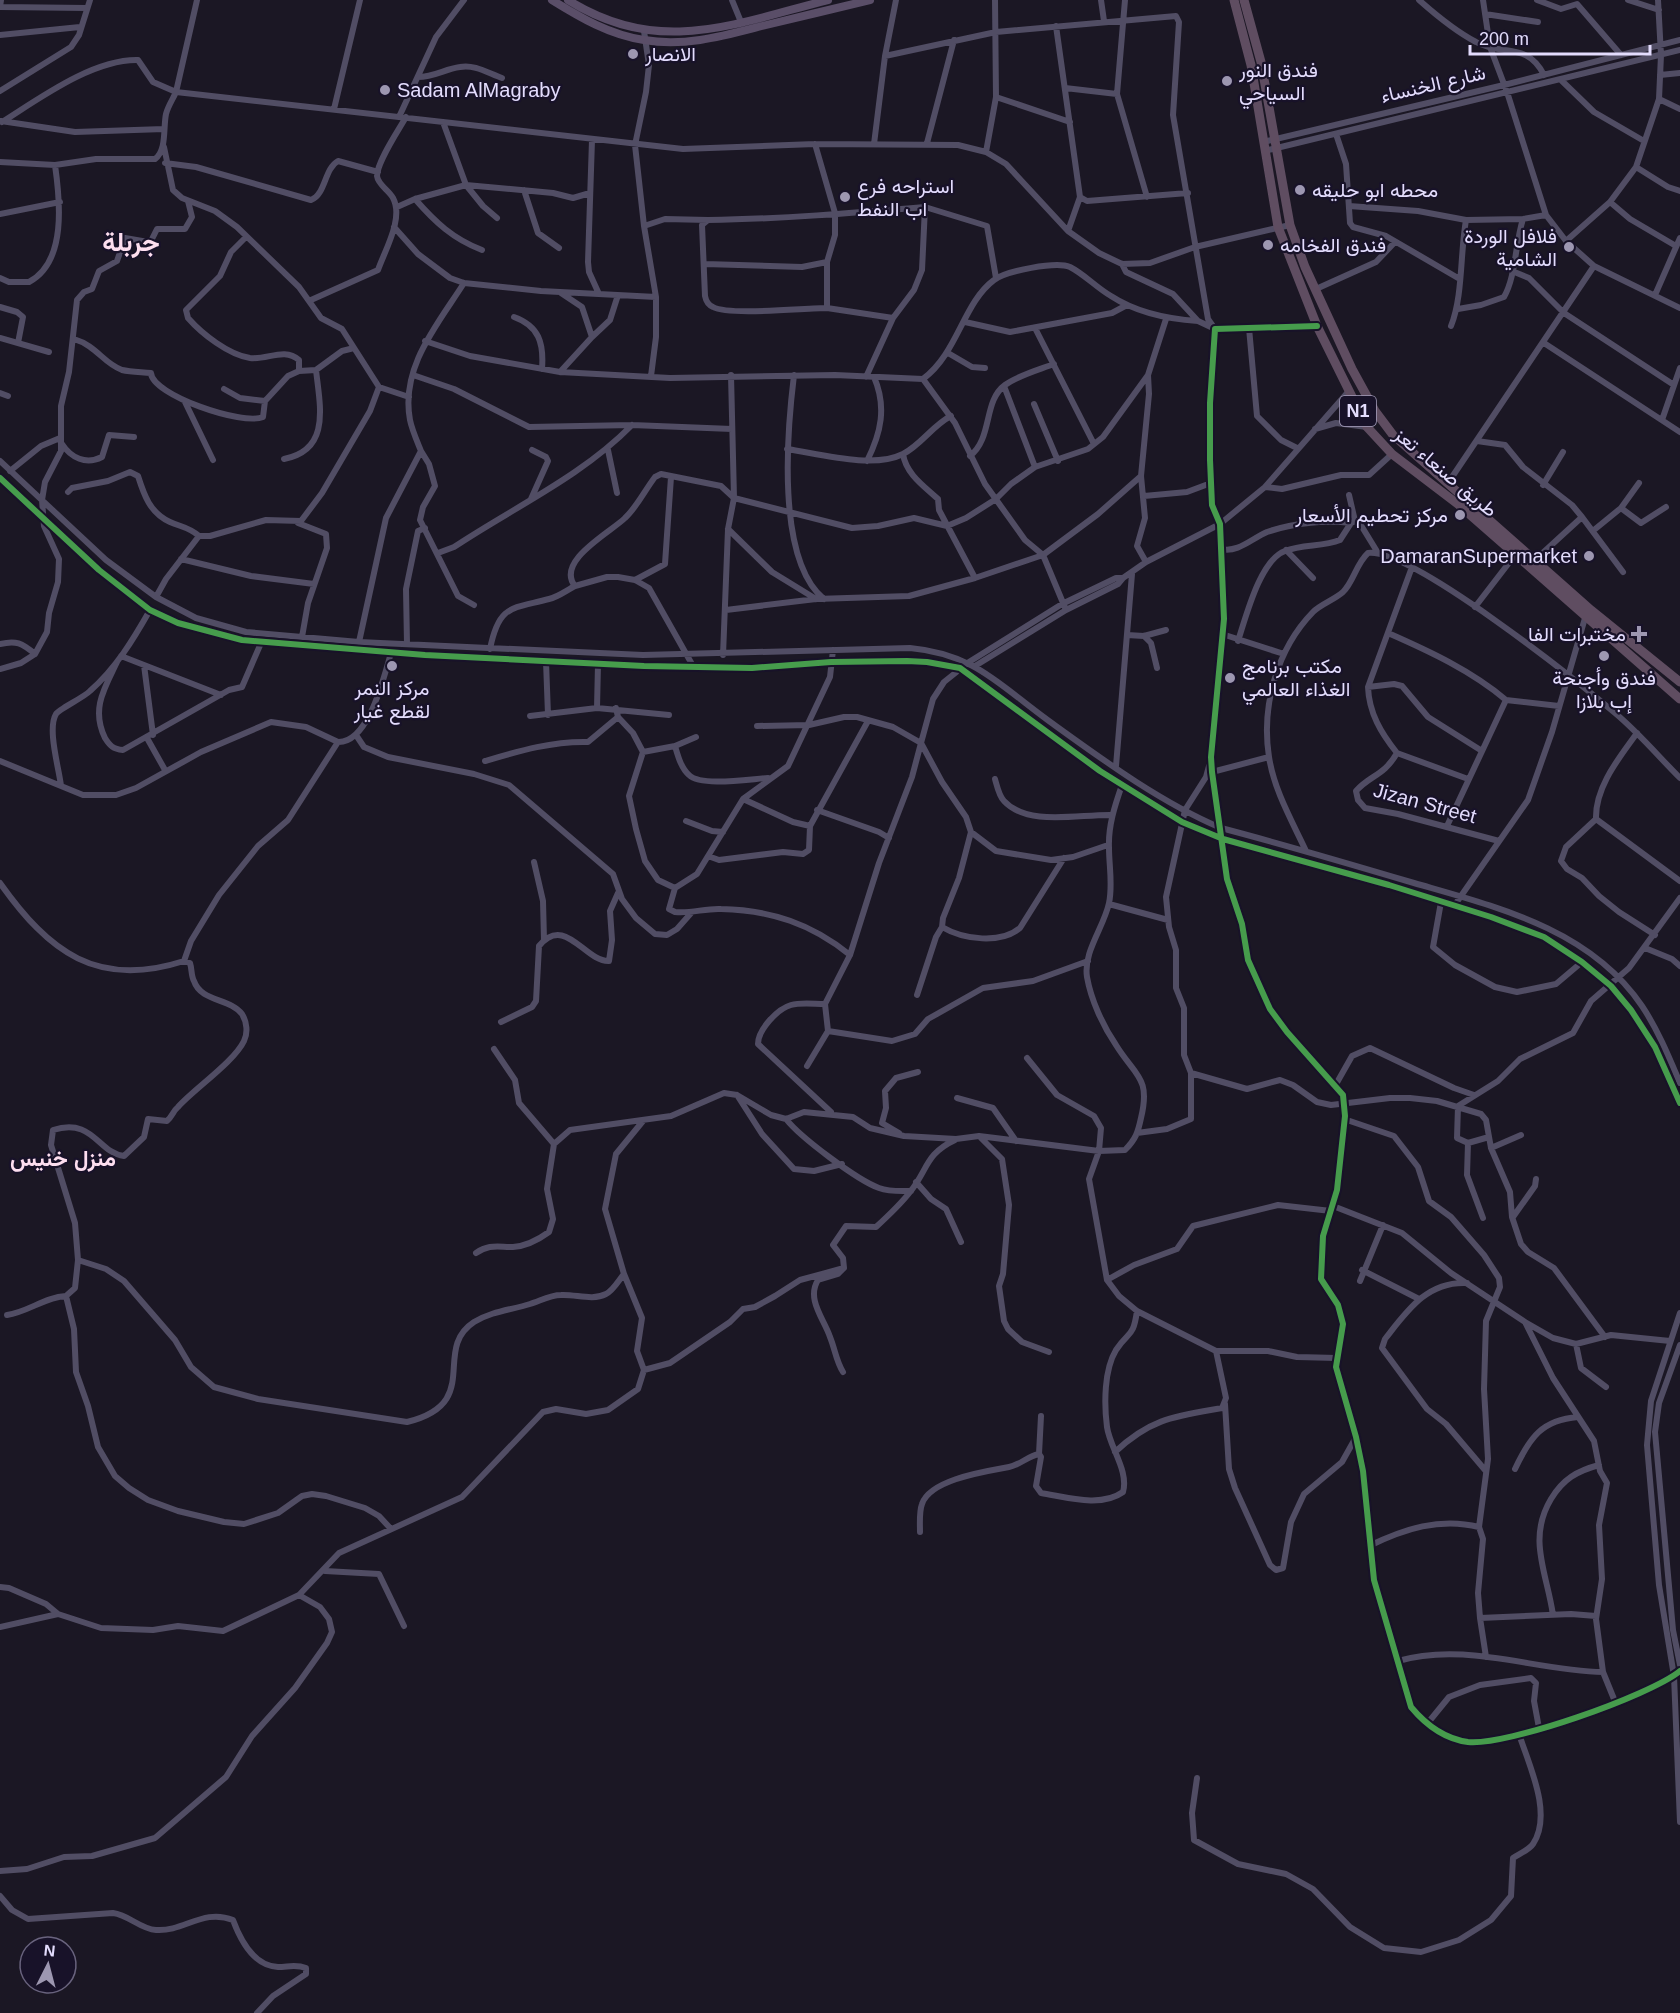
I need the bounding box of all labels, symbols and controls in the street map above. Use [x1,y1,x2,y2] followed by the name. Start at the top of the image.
[1470,18,1650,56] scale bar
[1479,29,1529,49] text: 200 m
[644,43,696,67] place label: الانصار
[626,47,640,61] marker: الانصار
[1238,59,1318,110] place label: فندق النور السياحي
[1379,61,1488,110] street label: شارع الخنساء
[1220,74,1234,88] marker: فندق النور السياحي
[397,79,560,101] place label: Sadam AlMagraby
[378,83,392,97] marker: Sadam AlMagraby
[857,175,954,221] place label: استراحه فرع اب النفط
[1312,179,1438,203] place label: محطه ابو حليقه
[1293,183,1307,197] marker: محطه ابو حليقه
[838,190,852,204] marker: استراحه فرع اب النفط
[1464,225,1557,271] place label: فلافل الوردة الشامية
[102,227,160,258] district label: جربلة
[1280,234,1386,256] place label: فندق الفخامه
[1261,238,1275,252] marker: فندق الفخامه
[1562,240,1576,254] marker: فلافل الوردة الشامية
[1340,396,1376,426] road number: N1
[1388,422,1502,523] street label: طريق صنعاء تعز
[1294,504,1448,528] place label: مركز تحطيم الأسعار
[1453,508,1467,522] marker: مركز تحطيم الأسعار
[1380,545,1577,567] place label: DamaranSupermarket
[1582,549,1596,563] marker: DamaranSupermarket
[1528,623,1626,647] place label: مختبرات الفا
[1630,625,1648,643] marker: مختبرات الفا
[1597,649,1611,663] marker: فندق وأجنحة إب بلازا
[1242,655,1350,706] place label: مكتب برنامج الغذاء العالمي
[385,659,399,673] marker: مركز النمر لقطع غيار
[1552,667,1656,714] place label: فندق وأجنحة إب بلازا
[1223,671,1237,685] marker: مكتب برنامج الغذاء العالمي
[353,677,430,725] place label: مركز النمر لقطع غيار
[1371,779,1479,827] street label: Jizan Street
[10,1146,116,1172] district label: منزل خنيس
[18,1935,78,1995] north arrow
[43,1942,56,1960] text: N

